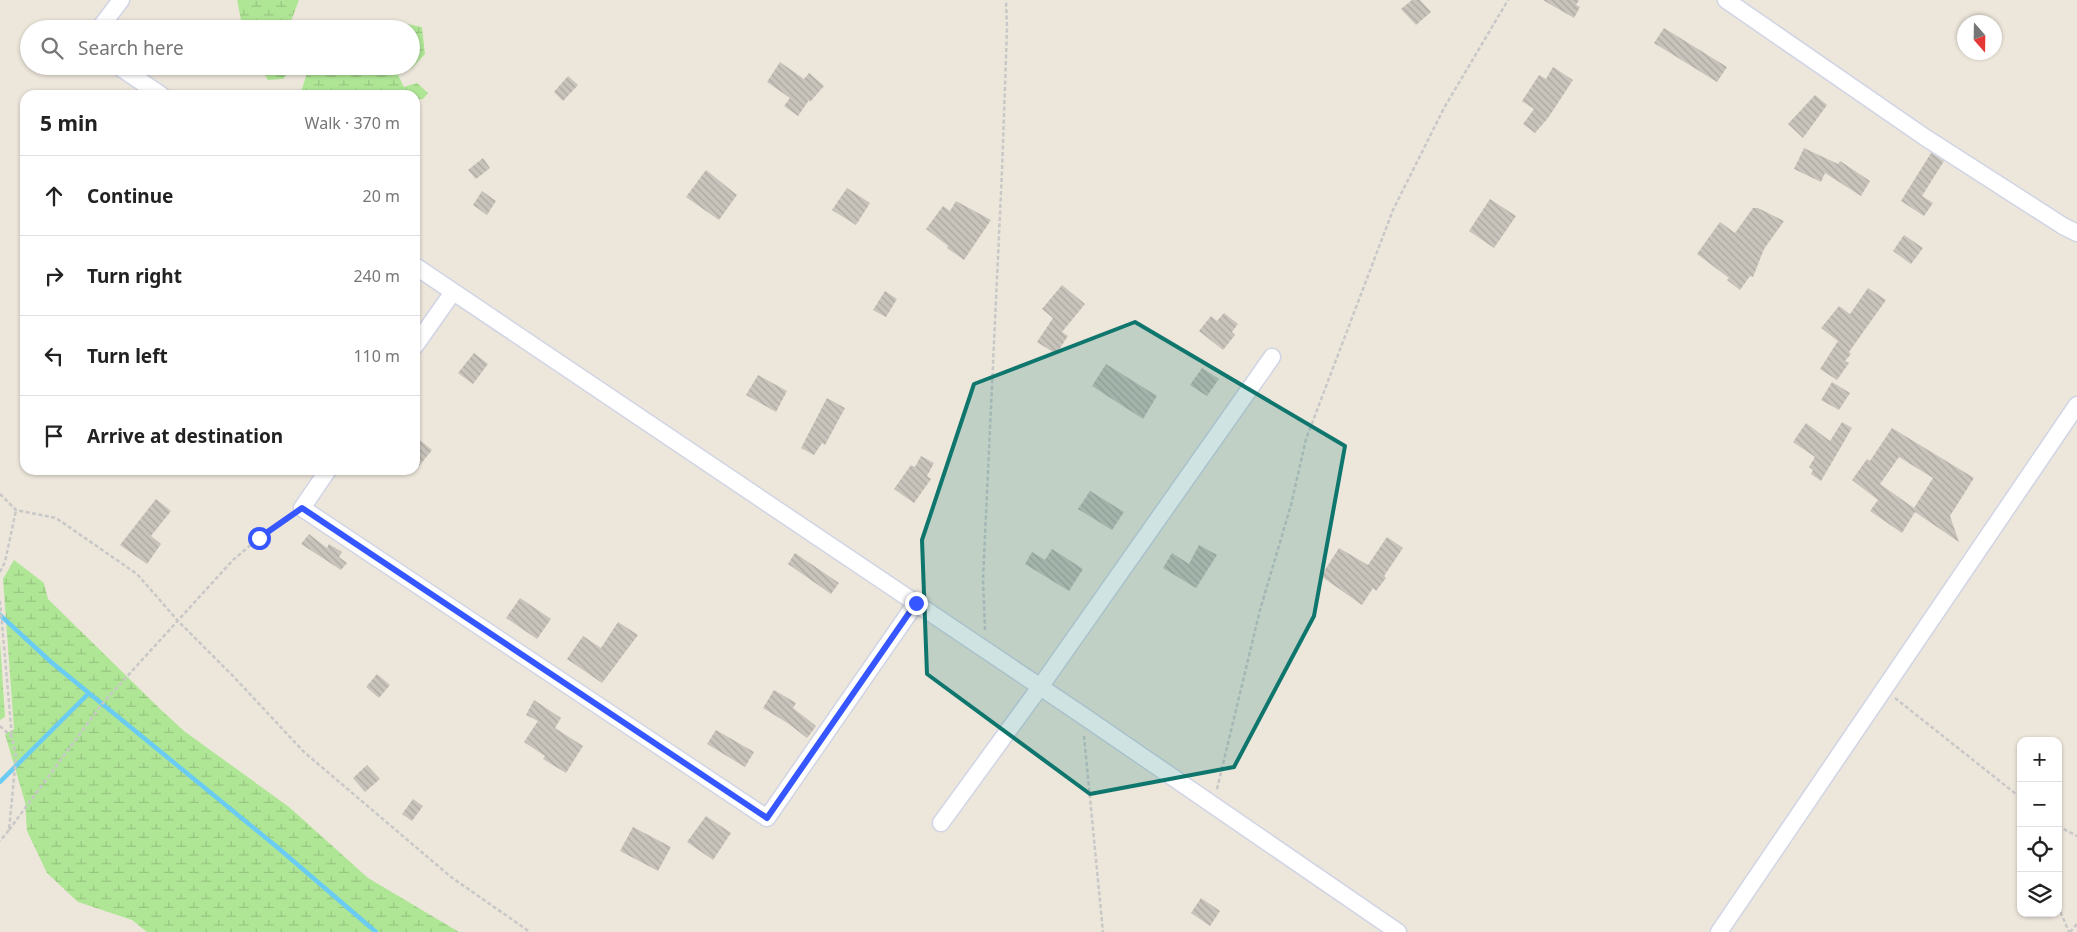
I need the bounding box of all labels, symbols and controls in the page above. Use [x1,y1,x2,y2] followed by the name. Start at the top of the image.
[1957,15,2002,60] north arrow
[20,20,420,75] search box
[38,34,66,62] icon: search
[78,35,184,61] text: Search here
[40,109,98,137] text: 5 min
[305,112,400,134] text: Walk · 370 m
[40,182,68,210] icon: ahead
[87,183,173,209] text: Continue
[363,185,400,207] text: 20 m
[40,262,68,290] icon: right
[87,263,182,289] text: Turn right
[353,265,400,287] text: 240 m
[40,342,68,370] icon: left
[87,343,168,369] text: Turn left
[353,345,400,367] text: 110 m
[40,422,68,450] icon: arrive
[87,423,283,449] text: Arrive at destination
[248,527,271,550] route start
[905,592,928,615] route end
[2017,737,2062,917] map controls
[2017,737,2062,782] button: +
[2017,782,2062,827] button: −
[2017,827,2062,872] button: locate
[2017,872,2062,917] button: layers

